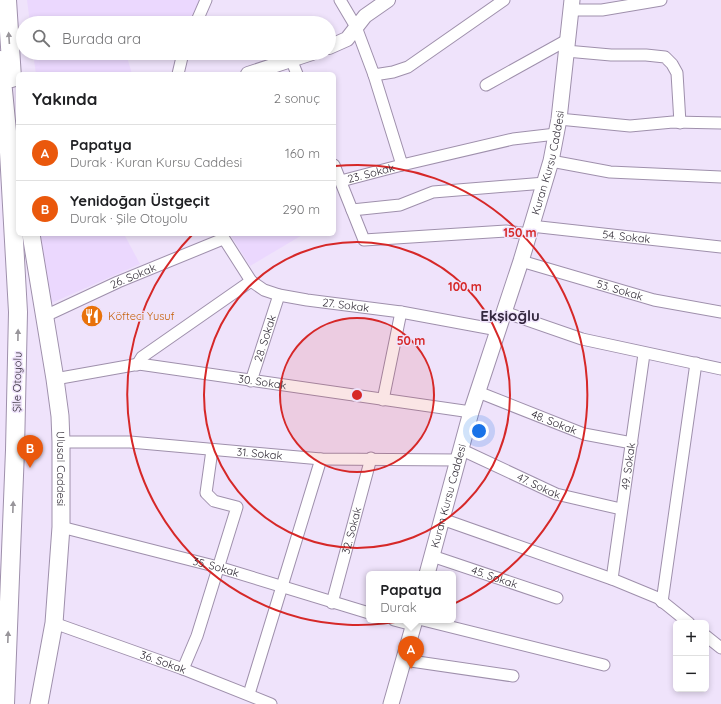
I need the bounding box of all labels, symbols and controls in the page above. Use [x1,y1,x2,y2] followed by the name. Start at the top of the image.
[16,16,336,60] search box
[30,27,52,49] icon: search
[62,29,141,48] text: Burada ara
[6,32,13,44] one-way arrow
[32,88,97,109] text: Yakında
[274,90,320,106] text: 2 sonuç
[528,110,567,216] street label: Kuran Kursu Caddesi
[70,135,132,154] text: Papatya
[41,145,49,161] text: A
[285,145,320,161] text: 160 m
[70,154,242,170] text: Durak · Kuran Kursu Caddesi
[346,160,396,186] street label: 23. Sokak
[70,191,210,210] text: Yenidoğan Üstgeçit
[41,201,49,217] text: B
[282,201,320,217] text: 290 m
[70,210,188,226] text: Durak · Şile Otoyolu
[503,225,537,240] text: 150 m
[602,227,651,246] street label: 54. Sokak
[108,260,158,292] street label: 26. Sokak
[595,277,645,303] street label: 53. Sokak
[448,279,482,294] text: 100 m
[322,295,370,315] street label: 27. Sokak
[79,303,105,329] restaurant icon: Köfteci Yusuf
[480,306,540,325] district label: Ekşioğlu
[108,309,175,323] place label: Köfteci Yusuf
[251,313,279,363] street label: 28. Sokak
[15,328,21,341] one-way arrow
[397,333,425,348] text: 50 m
[9,352,25,412] street label: Şile Otoyolu
[237,371,288,392] street label: 30. Sokak
[350,388,364,402] centre of rings
[529,407,579,438] street label: 48. Sokak
[469,421,489,441] your location
[54,431,68,506] street label: Ulusal Caddesi
[17,435,43,468] pin: B
[427,442,469,549] street label: Kuran Kursu Caddesi
[618,442,638,491] street label: 49. Sokak
[236,445,283,463] street label: 31. Sokak
[515,470,562,502] street label: 47. Sokak
[10,500,16,513] one-way arrow
[338,505,365,556] street label: 32. Sokak
[191,554,241,580] street label: 35. Sokak
[470,563,520,591] street label: 45. Sokak
[366,571,456,623] popup
[380,580,442,599] text: Papatya
[380,599,417,615] text: Durak
[673,620,709,692] map controls
[673,620,709,656] button: +
[4,631,11,643] one-way arrow
[398,636,424,669] pin: A
[138,647,188,677] street label: 36. Sokak
[673,656,709,692] button: −

